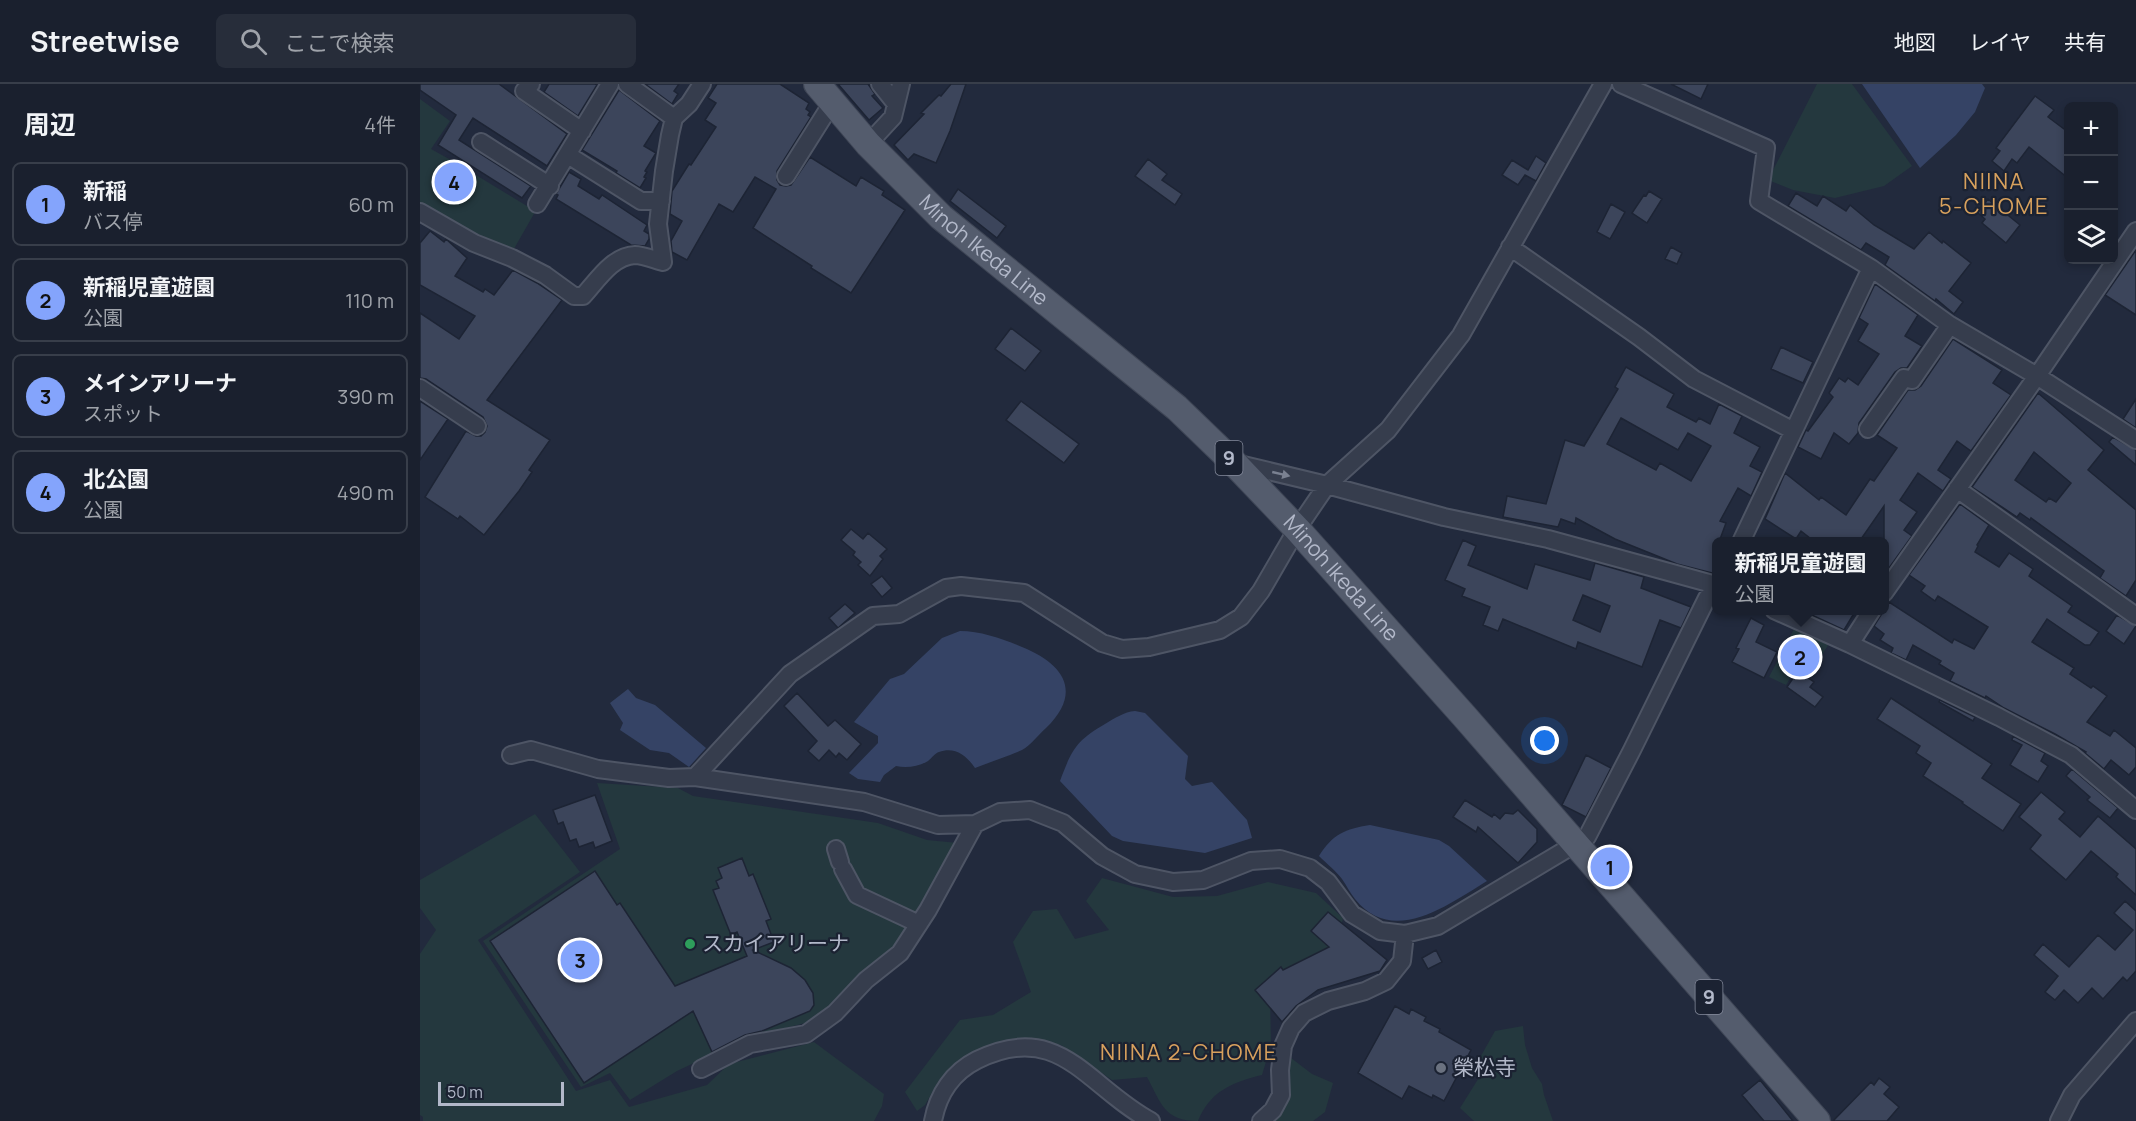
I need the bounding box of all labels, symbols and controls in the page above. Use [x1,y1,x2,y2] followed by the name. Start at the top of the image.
[216,14,636,68] search box
[30,22,180,60] text: Streetwise
[237,25,270,58] icon: search
[285,28,395,58] text: ここで検索
[1894,28,1936,56] text: 地図
[1969,28,2031,56] text: レイヤ
[2064,28,2106,56] text: 共有
[2064,102,2118,264] map controls
[2064,102,2118,156] button: +
[24,106,76,142] text: 周辺
[364,111,396,138] text: 4件
[2064,156,2118,210] button: −
[435,160,474,204] pin: 4
[1939,166,2049,221] district label: NIINA 5-CHOME
[83,176,127,206] text: 新稲
[913,188,1055,311] street label: Minoh Ikeda Line
[41,191,50,218] text: 1
[348,191,394,218] text: 60 m
[83,208,143,235] text: バス停
[2064,210,2118,264] button: layers
[83,272,215,302] text: 新稲児童遊園
[40,287,51,314] text: 2
[345,287,394,314] text: 110 m
[83,304,123,331] text: 公園
[83,368,237,398] text: メインアリーナ
[40,383,51,410] text: 3
[337,383,394,410] text: 390 m
[83,400,163,427] text: スポット
[1216,441,1242,475] road number: 9
[83,464,149,494] text: 北公園
[1271,470,1290,479] one-way arrow
[39,479,52,506] text: 4
[337,479,394,506] text: 490 m
[83,496,123,523] text: 公園
[1278,508,1405,647] street label: Minoh Ikeda Line
[1712,537,1889,615] popup
[1734,548,1867,578] text: 新稲児童遊園
[1734,580,1774,607] text: 公園
[1780,634,1820,680] pin: 2
[1530,726,1559,755] your location
[1590,844,1630,890] pin: 1
[702,929,849,957] place label: スカイアリーナ
[683,937,697,951] marker: スカイアリーナ
[560,938,600,982] pin: 3
[1696,980,1722,1014] road number: 9
[1100,1037,1278,1067] district label: NIINA 2-CHOME
[1453,1053,1516,1081] place label: 榮松寺
[1434,1061,1448,1075] marker: 榮松寺
[438,1079,564,1106] scale bar
[447,1081,483,1103] text: 50 m

